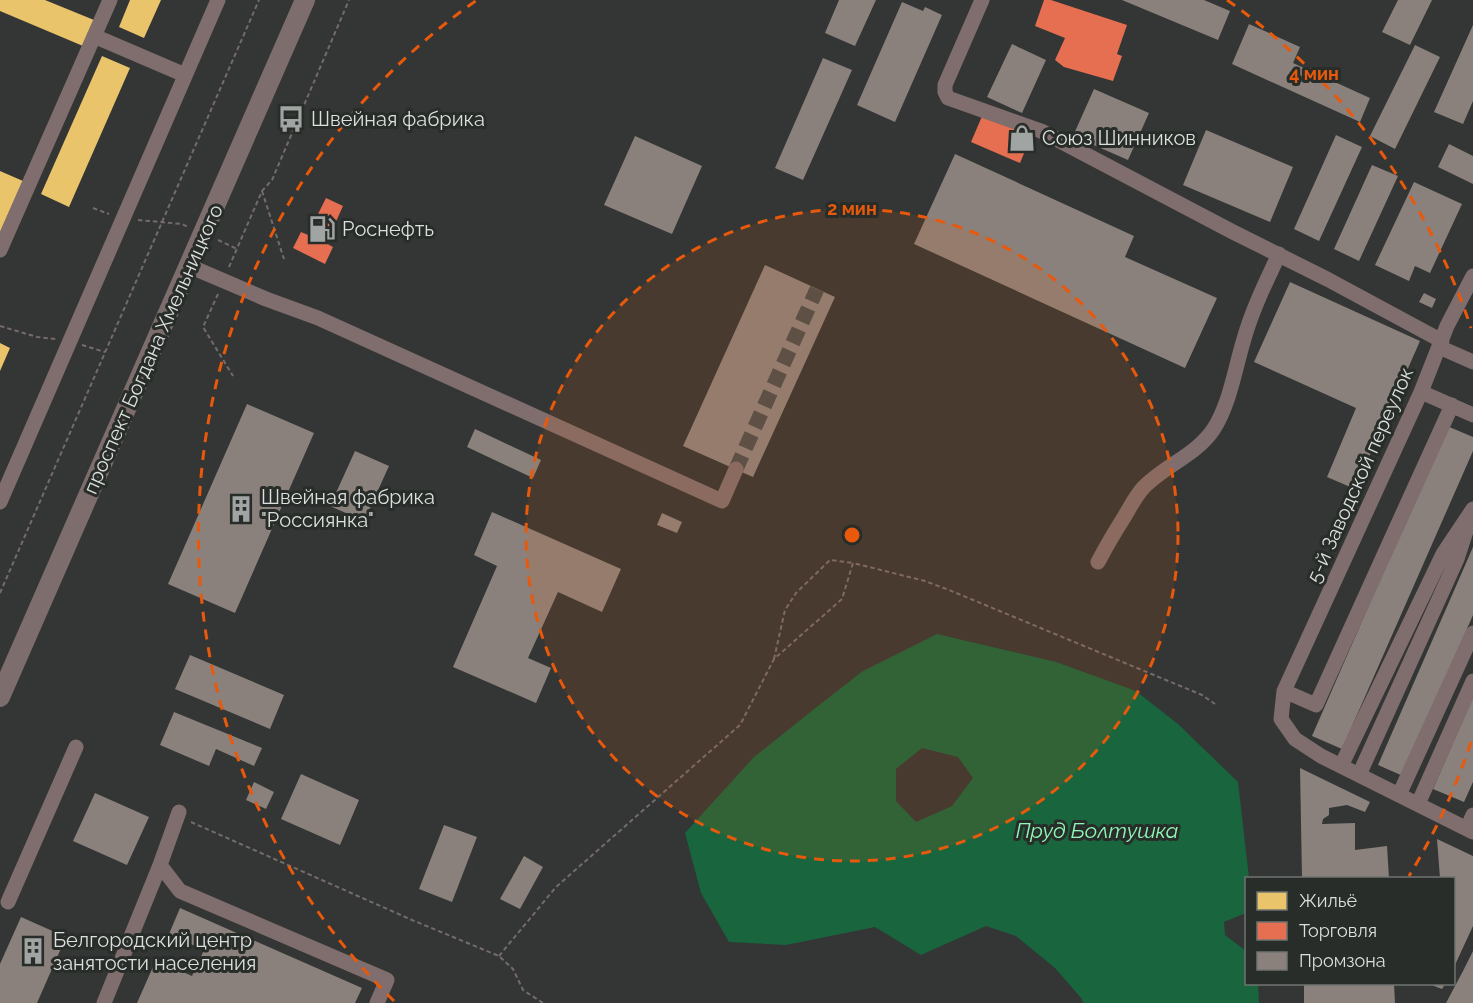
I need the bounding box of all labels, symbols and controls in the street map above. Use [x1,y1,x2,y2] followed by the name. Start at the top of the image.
[1289,63,1339,84] text: 4 мин
[276,104,306,134] bus stop icon: Швейная фабрика
[311,107,485,131] place label: Швейная фабрика
[1007,123,1037,153] shop icon: Союз Шинников
[1042,126,1196,150] place label: Союз Шинников
[827,198,877,219] text: 2 мин
[78,200,228,497] street label: проспект Богдана Хмельницкого
[307,214,337,244] fuel station icon: Роснефть
[342,217,434,241] place label: Роснефть
[1302,364,1418,586] street label: 5-й Заводской переулок
[261,485,435,532] place label: Швейная фабрика "Россиянка"
[226,494,256,524] building icon: Швейная фабрика "Россиянка"
[842,525,862,545] centre of rings
[1016,818,1178,843] water label: Пруд Болтушка
[1245,877,1455,985] legend
[1299,890,1357,911] text: Жильё
[1299,920,1377,941] text: Торговля
[53,928,256,975] place label: Белгородский центр занятости населения
[18,936,48,966] building icon: Белгородский центр занятости населения
[1299,950,1386,971] text: Промзона

